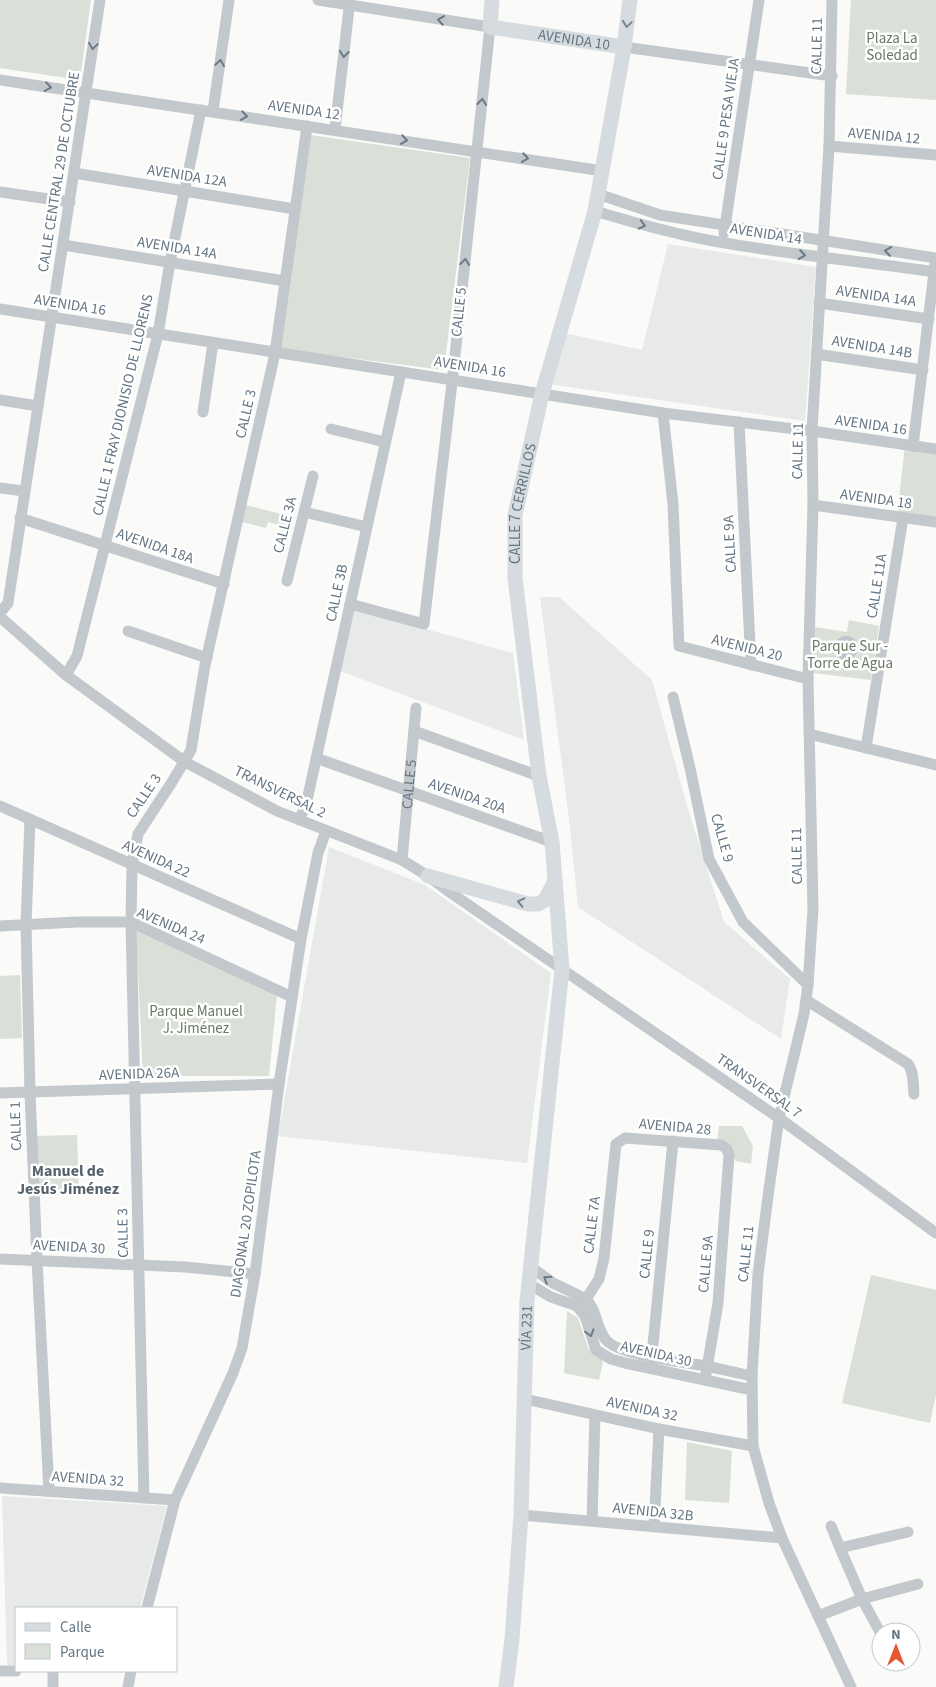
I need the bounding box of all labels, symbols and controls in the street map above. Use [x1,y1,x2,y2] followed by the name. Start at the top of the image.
[437,15,446,25] one-way arrow
[806,17,828,75] street label: CALLE 11
[622,20,633,28] one-way arrow
[537,24,611,55] street label: AVENIDA 10
[866,28,918,66] park label: Plaza La Soledad
[88,43,99,51] one-way arrow
[339,50,350,58] one-way arrow
[707,56,745,181] street label: CALLE 9 PESA VIEJA
[214,59,225,67] one-way arrow
[33,70,85,274] street label: CALLE CENTRAL 29 DE OCTUBRE
[45,81,53,92] one-way arrow
[267,95,341,125] street label: AVENIDA 12
[476,98,487,106] one-way arrow
[239,111,248,121] one-way arrow
[847,122,921,150] street label: AVENIDA 12
[401,134,409,145] one-way arrow
[520,153,529,163] one-way arrow
[146,159,229,193] street label: AVENIDA 12A
[729,218,804,250] street label: AVENIDA 14
[638,219,646,229] one-way arrow
[136,231,219,265] street label: AVENIDA 14A
[883,246,892,256] one-way arrow
[797,249,806,259] one-way arrow
[459,258,470,266] one-way arrow
[835,280,918,312] street label: AVENIDA 14A
[446,286,472,338] street label: CALLE 5
[33,289,107,321] street label: AVENIDA 16
[87,292,159,518] street label: CALLE 1 FRAY DIONISIO DE LLORENS
[830,330,914,364] street label: AVENIDA 14B
[433,351,507,383] street label: AVENIDA 16
[230,387,262,441] street label: CALLE 3
[834,410,908,440] street label: AVENIDA 16
[787,422,809,480] street label: CALLE 11
[505,441,541,564] street label: CALLE 7 CERRILLOS
[839,484,913,514] street label: AVENIDA 18
[268,494,302,556] street label: CALLE 3A
[718,514,742,573] street label: CALLE 9A
[114,523,197,569] street label: AVENIDA 18A
[862,551,893,620] street label: CALLE 11A
[321,562,353,624] street label: CALLE 3B
[709,629,785,667] street label: AVENIDA 20
[807,636,893,674] park label: Parque Sur - Torre de Agua
[396,759,422,810] street label: CALLE 5
[230,761,330,823] street label: TRANSVERSAL 2
[121,770,167,822] street label: CALLE 3
[426,773,509,819] street label: AVENIDA 20A
[705,811,739,865] street label: CALLE 9
[786,827,808,885] street label: CALLE 11
[119,835,193,883] street label: AVENIDA 22
[517,897,526,908] one-way arrow
[134,902,209,950] street label: AVENIDA 24
[149,1001,243,1039] park label: Parque Manuel J. Jiménez
[712,1049,806,1123] street label: TRANSVERSAL 7
[98,1062,180,1086] street label: AVENIDA 26A
[5,1101,27,1151] street label: CALLE 1
[638,1113,712,1141] street label: AVENIDA 28
[225,1148,267,1299] street label: DIAGONAL 20 ZOPILOTA
[17,1160,119,1200] district label: Manuel de Jesús Jiménez
[578,1194,606,1255] street label: CALLE 7A
[112,1208,134,1258] street label: CALLE 3
[733,1225,759,1283] street label: CALLE 11
[634,1228,660,1280] street label: CALLE 9
[693,1233,719,1294] street label: CALLE 9A
[32,1235,106,1259] street label: AVENIDA 30
[544,1275,553,1285] one-way arrow
[515,1305,537,1351] street label: VÍA 231
[584,1329,594,1337] one-way arrow
[618,1336,694,1372] street label: AVENIDA 30
[604,1391,680,1427] street label: AVENIDA 32
[51,1466,125,1492] street label: AVENIDA 32
[612,1497,695,1527] street label: AVENIDA 32B
[15,1607,178,1672] legend
[60,1617,91,1638] text: Calle
[871,1622,921,1672] north arrow
[891,1625,901,1645] text: N
[60,1642,104,1663] text: Parque

